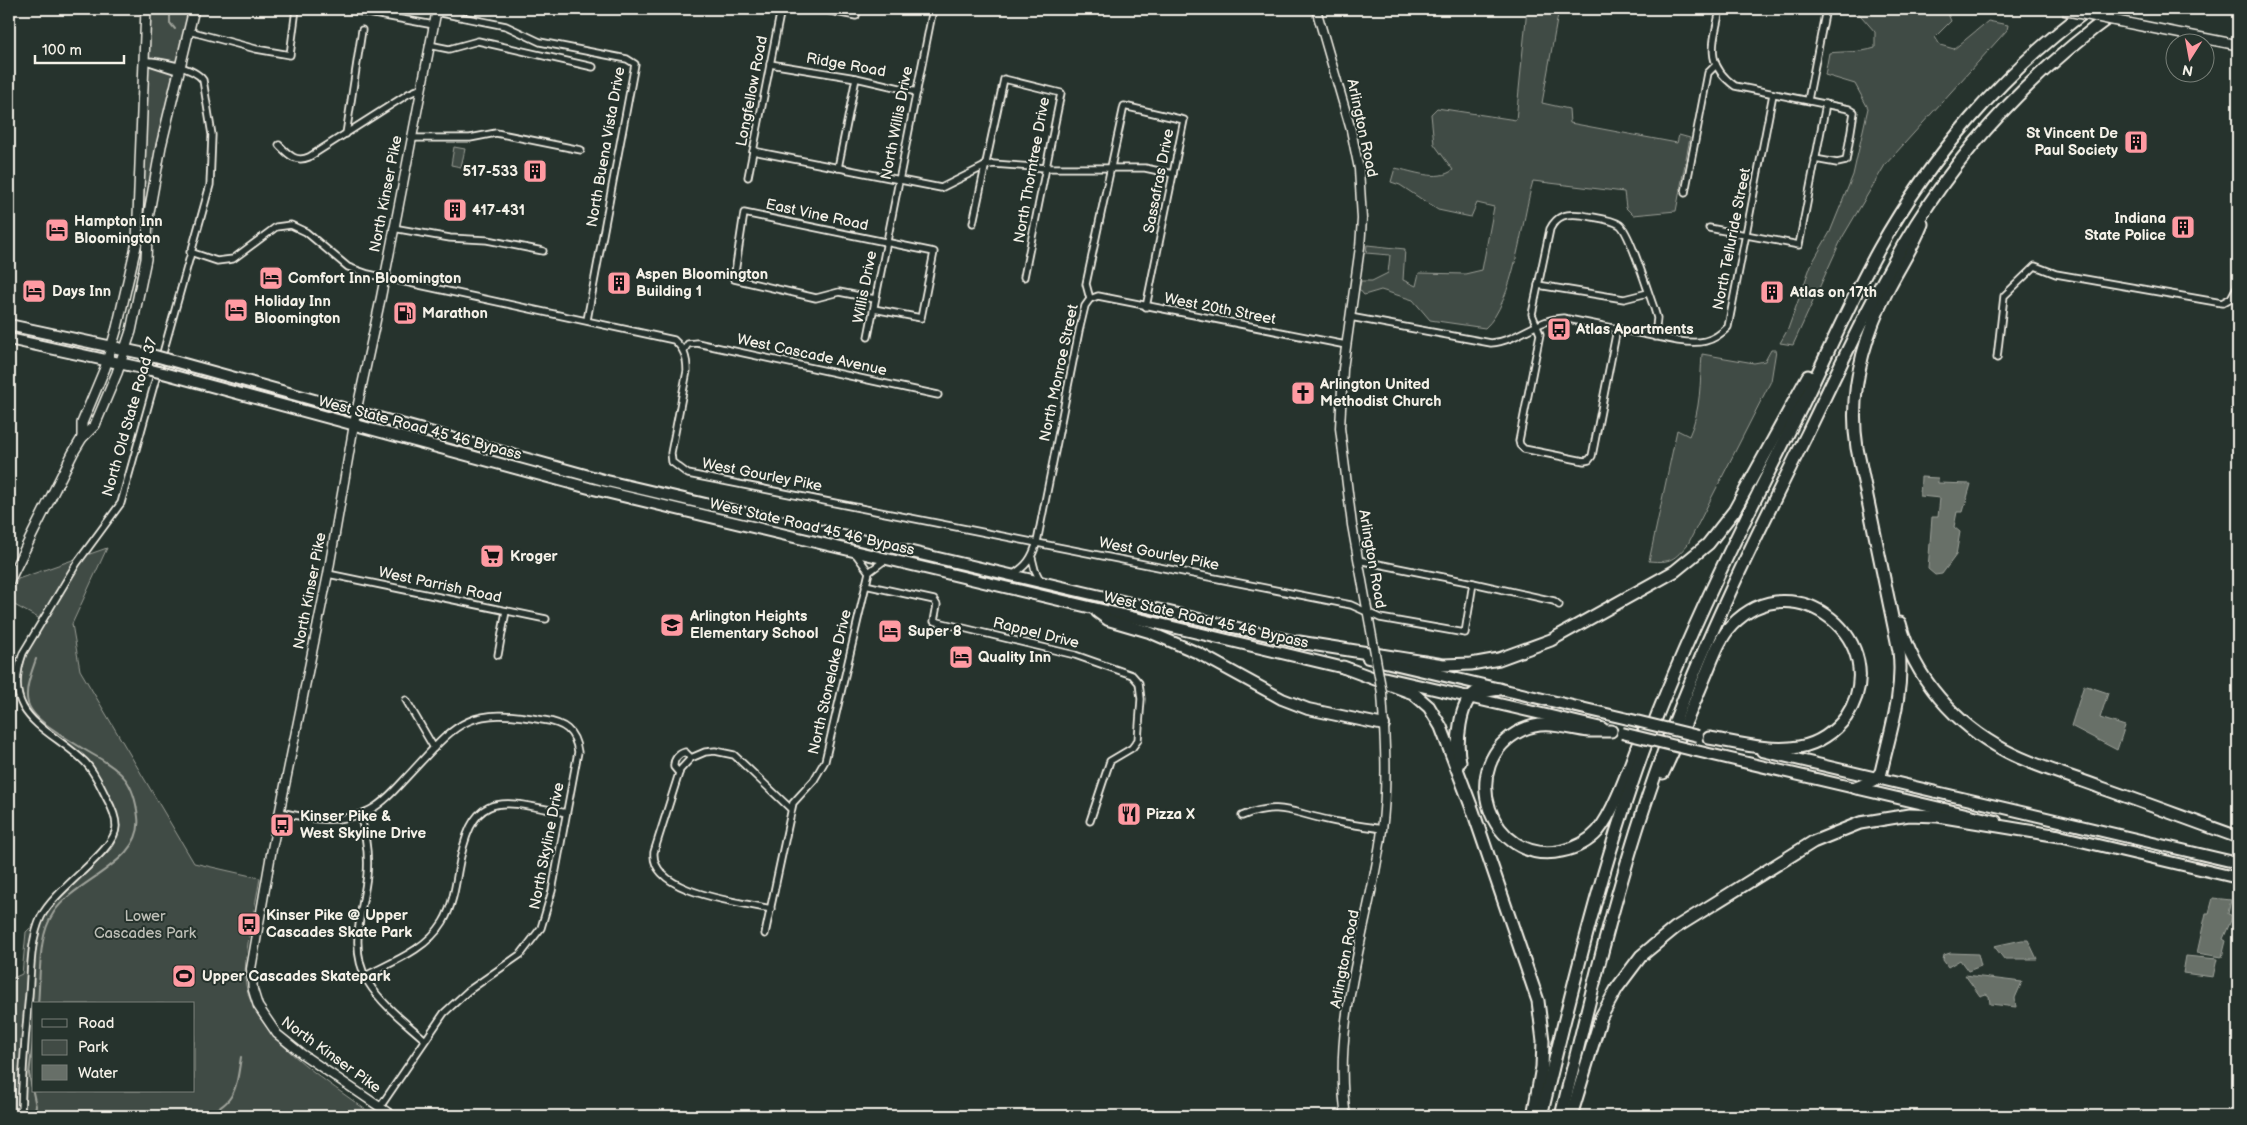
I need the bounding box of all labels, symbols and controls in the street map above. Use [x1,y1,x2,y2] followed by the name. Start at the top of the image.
[35,32,124,64] scale bar
[2164,32,2214,82] north arrow
[732,34,772,148] street label: Longfellow Road
[42,41,82,60] text: 100 m
[805,49,887,81] street label: Ridge Road
[2181,61,2194,80] text: N
[583,65,629,229] street label: North Buena Vista Drive
[877,65,917,181] street label: North Willis Drive
[1342,77,1382,179] street label: Arlington Road
[1010,95,1054,245] street label: North Thorntree Drive
[2026,124,2118,160] place label: St Vincent De Paul Society
[1140,127,1178,235] street label: Sassafras Drive
[2123,129,2149,155] building icon: St Vincent De Paul Society
[365,134,407,254] street label: North Kinser Pike
[522,158,548,184] building icon: 517-533
[462,162,518,181] place label: 517-533
[1709,166,1755,312] street label: North Telluride Street
[764,195,870,235] street label: East Vine Road
[442,197,468,223] building icon: 417-431
[472,201,525,220] place label: 417-431
[2085,209,2166,245] place label: Indiana State Police
[74,212,163,248] place label: Hampton Inn Bloomington
[2170,214,2196,240] building icon: Indiana State Police
[44,217,70,243] hotel icon: Hampton Inn Bloomington
[849,249,881,325] street label: Willis Drive
[258,265,284,291] hotel icon: Comfort Inn Bloomington
[635,265,768,301] place label: Aspen Bloomington Building 1
[288,269,461,288] place label: Comfort Inn Bloomington
[606,270,632,296] building icon: Aspen Bloomington Building 1
[21,278,47,304] hotel icon: Days Inn
[1759,279,1785,305] building icon: Atlas on 17th
[52,282,111,301] place label: Days Inn
[1789,283,1877,302] place label: Atlas on 17th
[1163,289,1278,329] street label: West 20th Street
[254,292,341,328] place label: Holiday Inn Bloomington
[223,297,249,323] hotel icon: Holiday Inn Bloomington
[392,300,418,326] fuel station icon: Marathon
[1035,302,1083,443] street label: North Monroe Street
[422,304,488,323] place label: Marathon
[1546,316,1572,342] bus stop icon: Atlas Apartments
[1575,320,1694,339] place label: Atlas Apartments
[735,330,889,380] street label: West Cascade Avenue
[98,334,162,499] street label: North Old State Road 37
[1319,375,1441,411] place label: Arlington United Methodist Church
[1290,380,1316,406] church icon: Arlington United Methodist Church
[316,392,524,464] street label: West State Road 45 46 Bypass
[700,454,824,496] street label: West Gourley Pike
[708,494,917,560] street label: West State Road 45 46 Bypass
[1354,508,1390,610] street label: Arlington Road
[289,531,331,651] street label: North Kinser Pike
[1097,533,1221,575] street label: West Gourley Pike
[479,543,505,569] supermarket icon: Kroger
[510,547,559,566] place label: Kroger
[377,563,503,607] street label: West Parrish Road
[1102,587,1311,653] street label: West State Road 45 46 Bypass
[689,607,818,643] place label: Arlington Heights Elementary School
[804,608,856,756] street label: North Stonelake Drive
[659,612,685,638] school or university icon: Arlington Heights Elementary School
[991,613,1081,653] street label: Rappel Drive
[877,618,903,644] hotel icon: Super 8
[908,622,962,641] place label: Super 8
[948,644,974,670] hotel icon: Quality Inn
[978,648,1051,667] place label: Quality Inn
[525,781,569,911] street label: North Skyline Drive
[1116,801,1142,827] restaurant icon: Pizza X
[1146,805,1195,824] place label: Pizza X
[300,807,426,843] place label: Kinser Pike & West Skyline Drive
[269,812,295,838] bus stop icon: Kinser Pike & West Skyline Drive
[266,906,412,942] place label: Kinser Pike @ Upper Cascades Skate Park
[94,907,197,943] park label: Lower Cascades Park
[1326,908,1364,1010] street label: Arlington Road
[236,911,262,937] bus stop icon: Kinser Pike @ Upper Cascades Skate Park
[171,963,197,989] sports icon: Upper Cascades Skatepark
[202,967,391,986] place label: Upper Cascades Skatepark
[32,1002,195,1092] legend
[277,1012,385,1098] street label: North Kinser Pike
[78,1014,114,1033] text: Road
[78,1038,109,1057] text: Park
[78,1064,118,1083] text: Water

